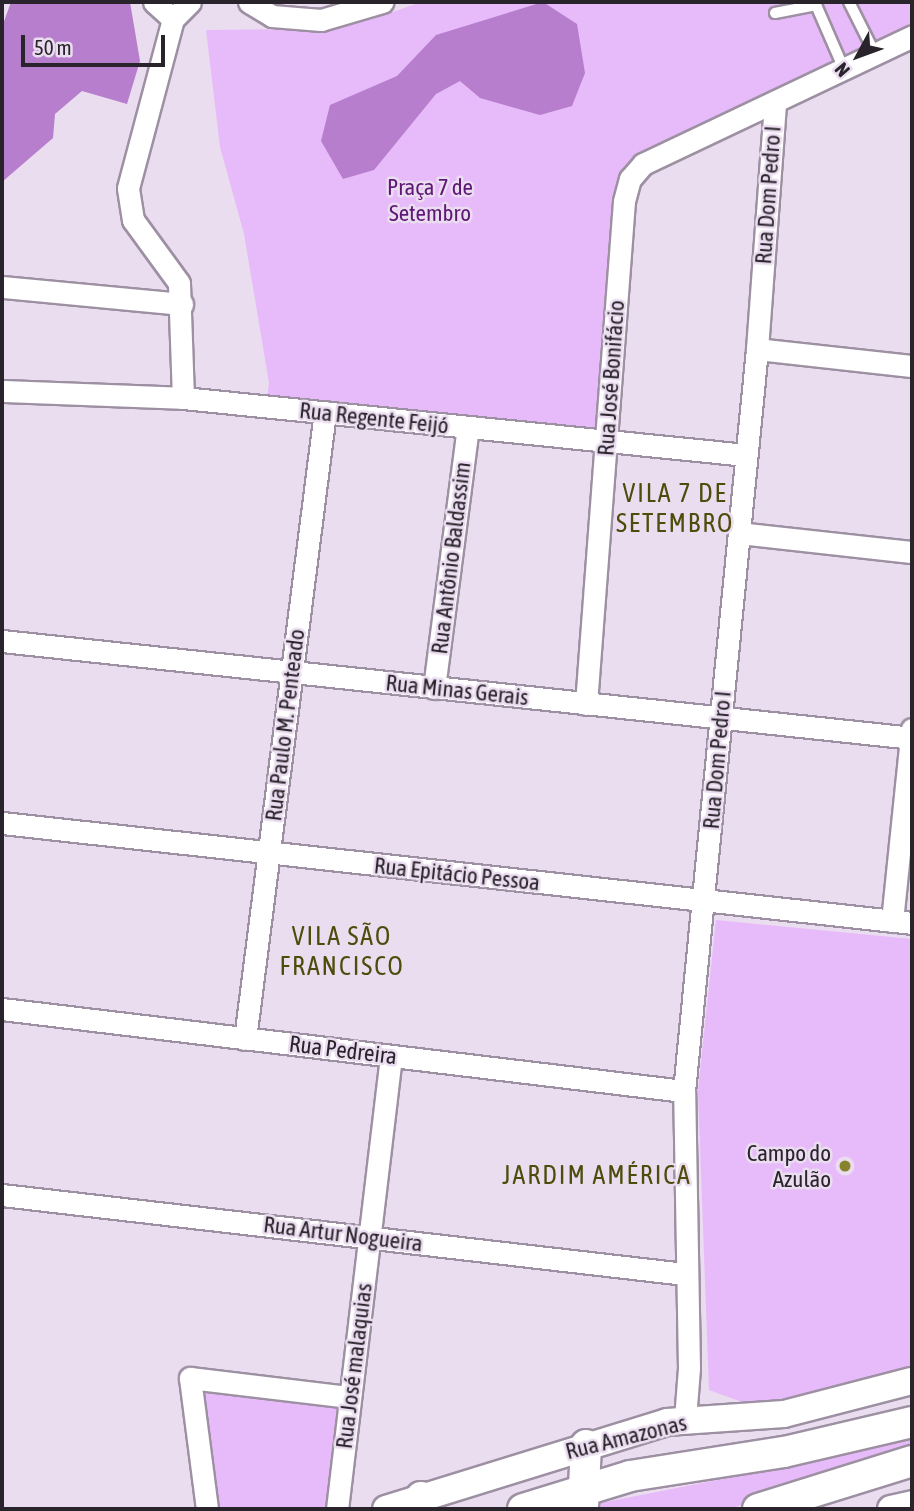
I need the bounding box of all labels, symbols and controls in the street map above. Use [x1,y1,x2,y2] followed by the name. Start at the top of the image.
[24,21,168,65] scale bar
[823,21,893,91] north arrow
[34,35,72,59] text: 50 m
[830,58,854,81] text: N
[749,125,787,265] street label: Rua Dom Pedro I
[387,173,473,227] park label: Praça 7 de Setembro
[592,299,630,457] street label: Rua José Bonifácio
[298,396,450,440] street label: Rua Regente Feijó
[426,460,476,656] street label: Rua Antônio Baldassim
[617,478,733,540] district label: VILA 7 DE SETEMBRO
[260,627,310,823] street label: Rua Paulo M. Penteado
[384,669,530,711] street label: Rua Minas Gerais
[697,690,737,830] street label: Rua Dom Pedro I
[373,852,541,896] street label: Rua Epitácio Pessoa
[281,921,403,982] district label: VILA SÃO FRANCISCO
[288,1030,398,1070] street label: Rua Pedreira
[747,1139,831,1193] place label: Campo do Azulão
[837,1158,853,1174] marker: Campo do Azulão
[504,1160,690,1192] district label: JARDIM AMÉRICA
[262,1211,424,1257] street label: Rua Artur Nogueira
[330,1282,378,1450] street label: Rua José malaquias
[563,1409,689,1465] street label: Rua Amazonas

